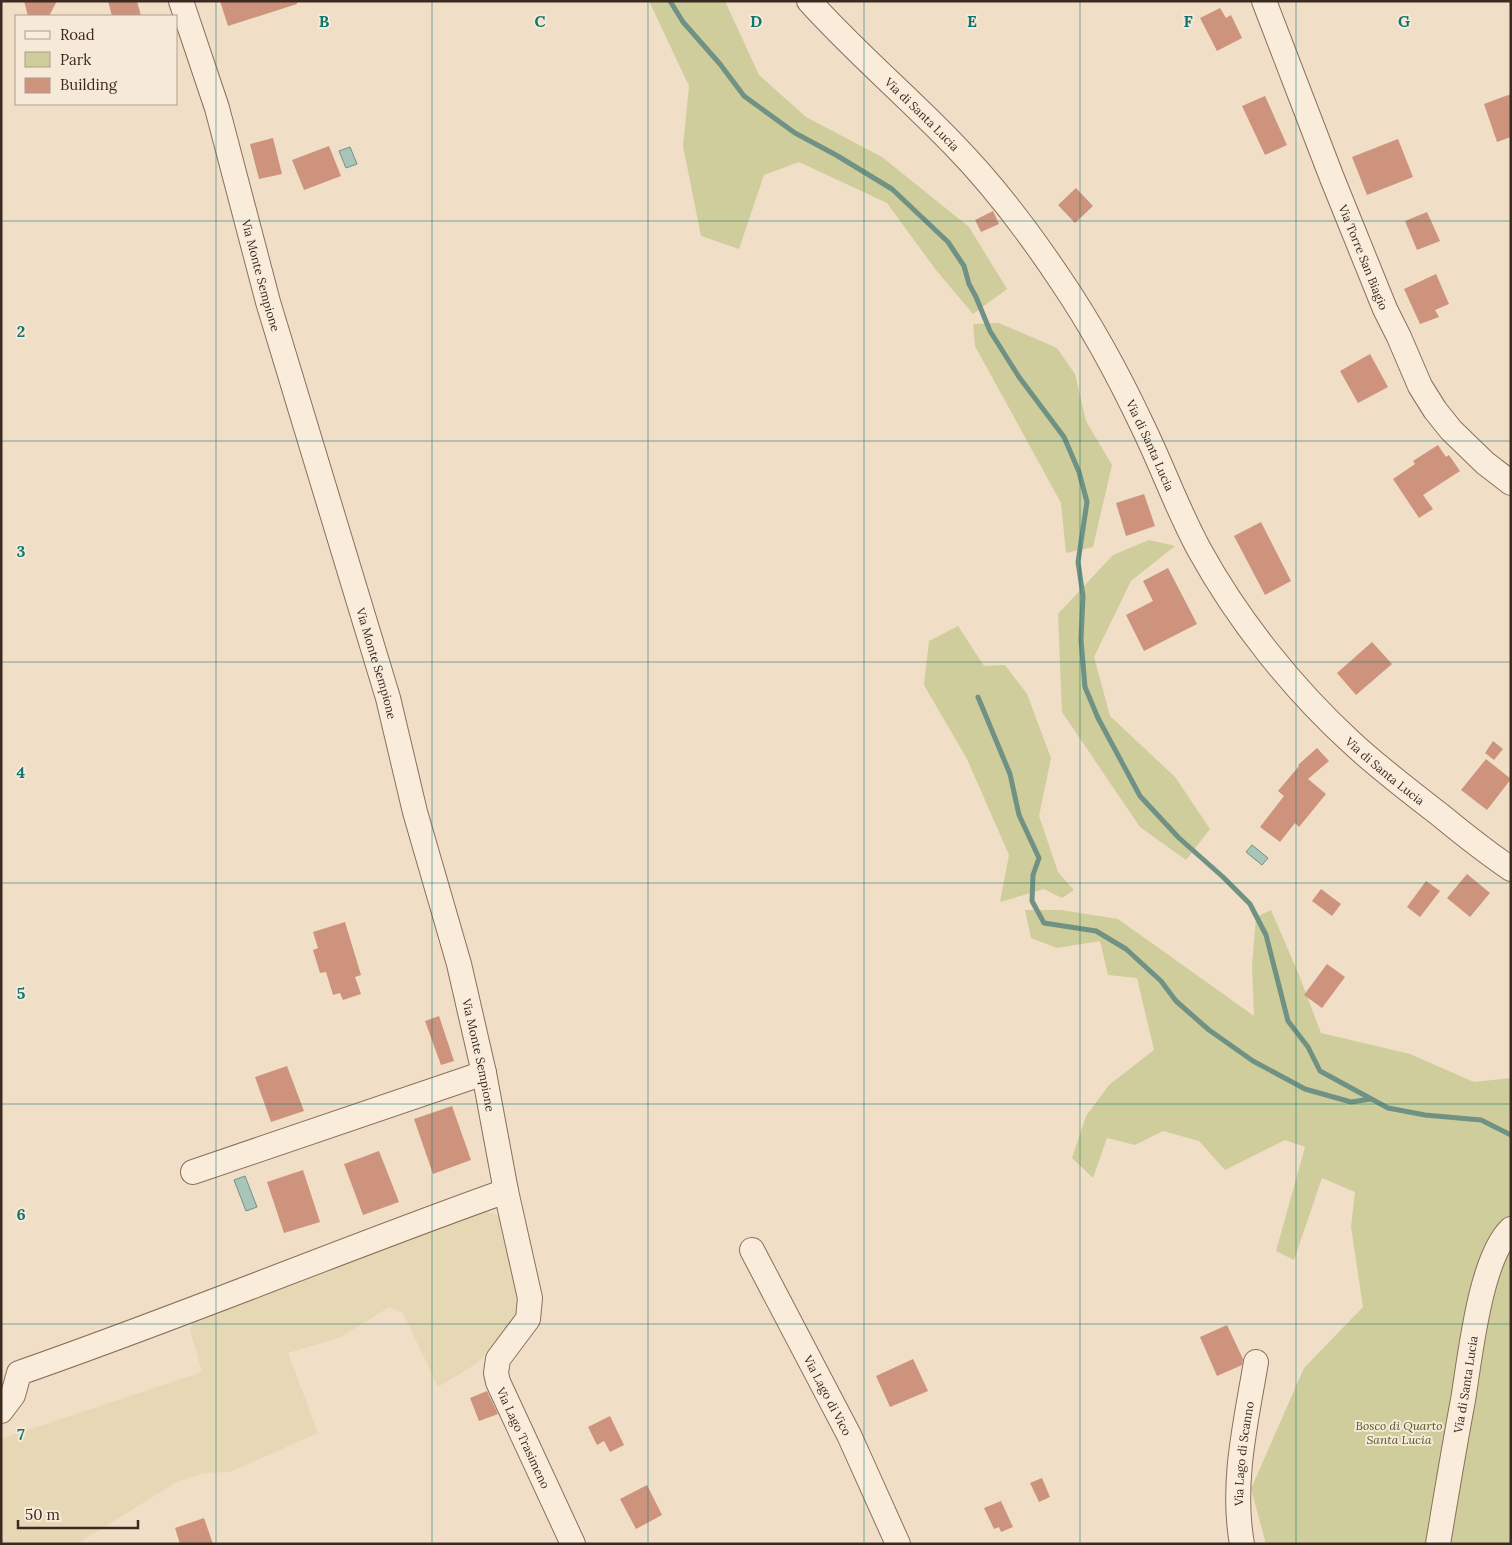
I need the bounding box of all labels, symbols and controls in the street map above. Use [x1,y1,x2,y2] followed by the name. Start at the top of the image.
[319,11,330,31] text: B
[534,11,546,31] text: C
[750,11,762,31] text: D
[967,11,977,31] text: E
[1183,11,1193,31] text: F
[1398,11,1410,31] text: G
[15,15,178,105] legend
[60,25,95,44] text: Road
[60,50,91,69] text: Park
[881,73,963,154] street label: Via di Santa Lucia
[60,75,118,94] text: Building
[1336,201,1392,312] street label: Via Torre San Biagio
[239,217,284,334] street label: Via Monte Sempione
[17,321,25,341] text: 2
[1123,396,1178,493] street label: Via di Santa Lucia
[17,541,26,561] text: 3
[353,605,400,721] street label: Via Monte Sempione
[1342,733,1428,808] street label: Via di Santa Lucia
[17,762,26,782] text: 4
[17,983,26,1003] text: 5
[459,996,499,1113] street label: Via Monte Sempione
[16,1204,26,1224] text: 6
[1449,1335,1480,1435] street label: Via di Santa Lucia
[800,1352,855,1438] street label: Via Lago di Vico
[493,1384,554,1491] street label: Via Lago Trasimeno
[1231,1400,1256,1507] street label: Via Lago di Scanno
[1356,1418,1442,1447] park label: Bosco di Quarto Santa Lucia
[17,1424,25,1444] text: 7
[18,1498,138,1530] scale bar
[25,1505,60,1524] text: 50 m

